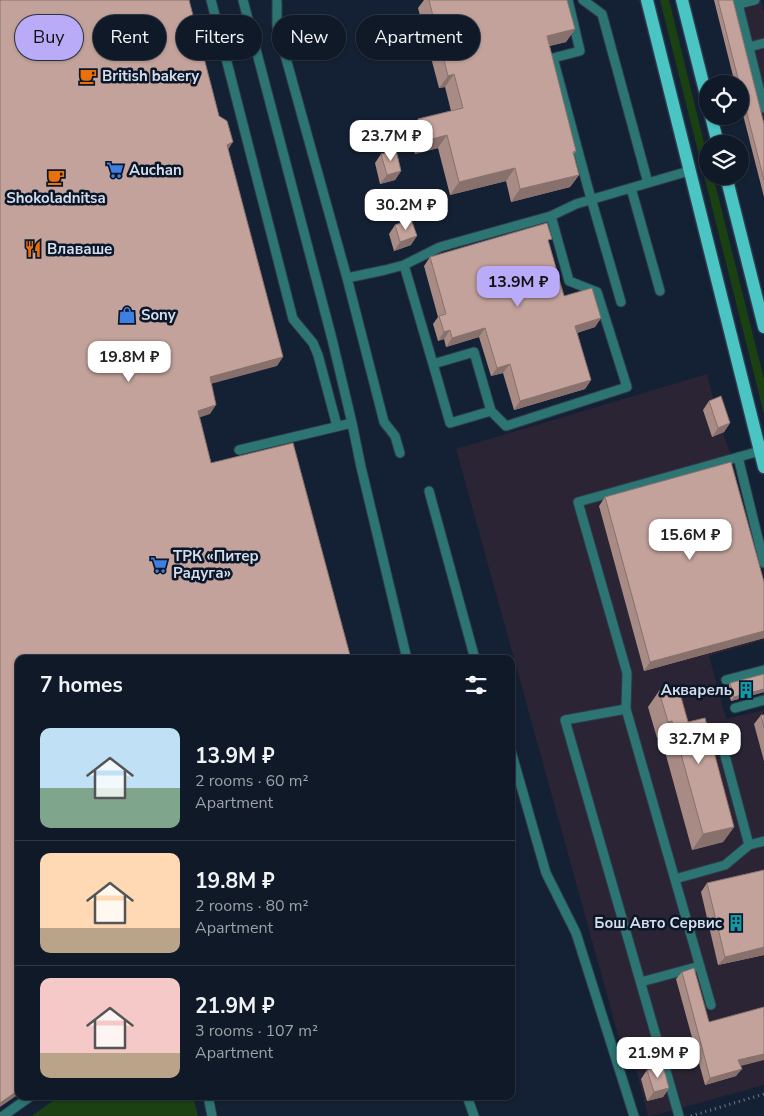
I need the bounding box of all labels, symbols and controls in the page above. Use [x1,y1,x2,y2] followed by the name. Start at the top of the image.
[15,15,83,60] chip: Buy
[93,15,166,60] chip: Rent
[176,15,262,60] chip: Filters
[272,15,346,60] chip: New
[356,15,480,60] chip: Apartment
[78,66,98,86] cafe icon: British bakery
[102,66,199,86] place label: British bakery
[699,75,749,185] map controls
[699,75,749,125] button: locate
[345,120,437,162] pin: 23.7M ₽
[361,125,421,147] text: 23.7M ₽
[699,135,749,185] button: layers
[105,160,125,180] supermarket icon: Auchan
[129,160,182,180] place label: Auchan
[46,167,66,187] cafe icon: Shokoladnitsa
[6,188,106,208] place label: Shokoladnitsa
[360,188,452,231] pin: 30.2M ₽
[376,194,436,216] text: 30.2M ₽
[23,239,43,259] restaurant icon: Влаваше
[47,239,112,259] place label: Влаваше
[472,266,564,308] pin: 13.9M ₽
[488,271,548,293] text: 13.9M ₽
[117,305,137,325] shop icon: Sony
[141,305,176,325] place label: Sony
[83,340,175,383] pin: 19.8M ₽
[99,346,159,368] text: 19.8M ₽
[644,518,736,561] pin: 15.6M ₽
[660,524,720,546] text: 15.6M ₽
[173,546,259,583] place label: ТРК «Питер Радуга»
[149,555,169,575] supermarket icon: ТРК «Питер Радуга»
[40,671,123,699] text: 7 homes
[462,671,490,699] icon: filters
[661,680,732,700] place label: Акварель
[736,680,756,700] building icon: Акварель
[653,722,745,765] pin: 32.7M ₽
[669,728,729,750] text: 32.7M ₽
[195,742,275,770] text: 13.9M ₽
[80,748,140,808] icon: home
[195,770,308,792] text: 2 rooms · 60 m²
[195,792,273,814] text: Apartment
[195,867,275,895] text: 19.8M ₽
[80,873,140,933] icon: home
[195,895,308,917] text: 2 rooms · 80 m²
[594,913,722,933] place label: Бош Авто Сервис
[726,913,746,933] building icon: Бош Авто Сервис
[195,917,273,939] text: Apartment
[195,992,275,1020] text: 21.9M ₽
[80,998,140,1058] icon: home
[195,1020,318,1042] text: 3 rooms · 107 m²
[612,1036,704,1079] pin: 21.9M ₽
[195,1042,273,1064] text: Apartment
[628,1042,688,1064] text: 21.9M ₽

